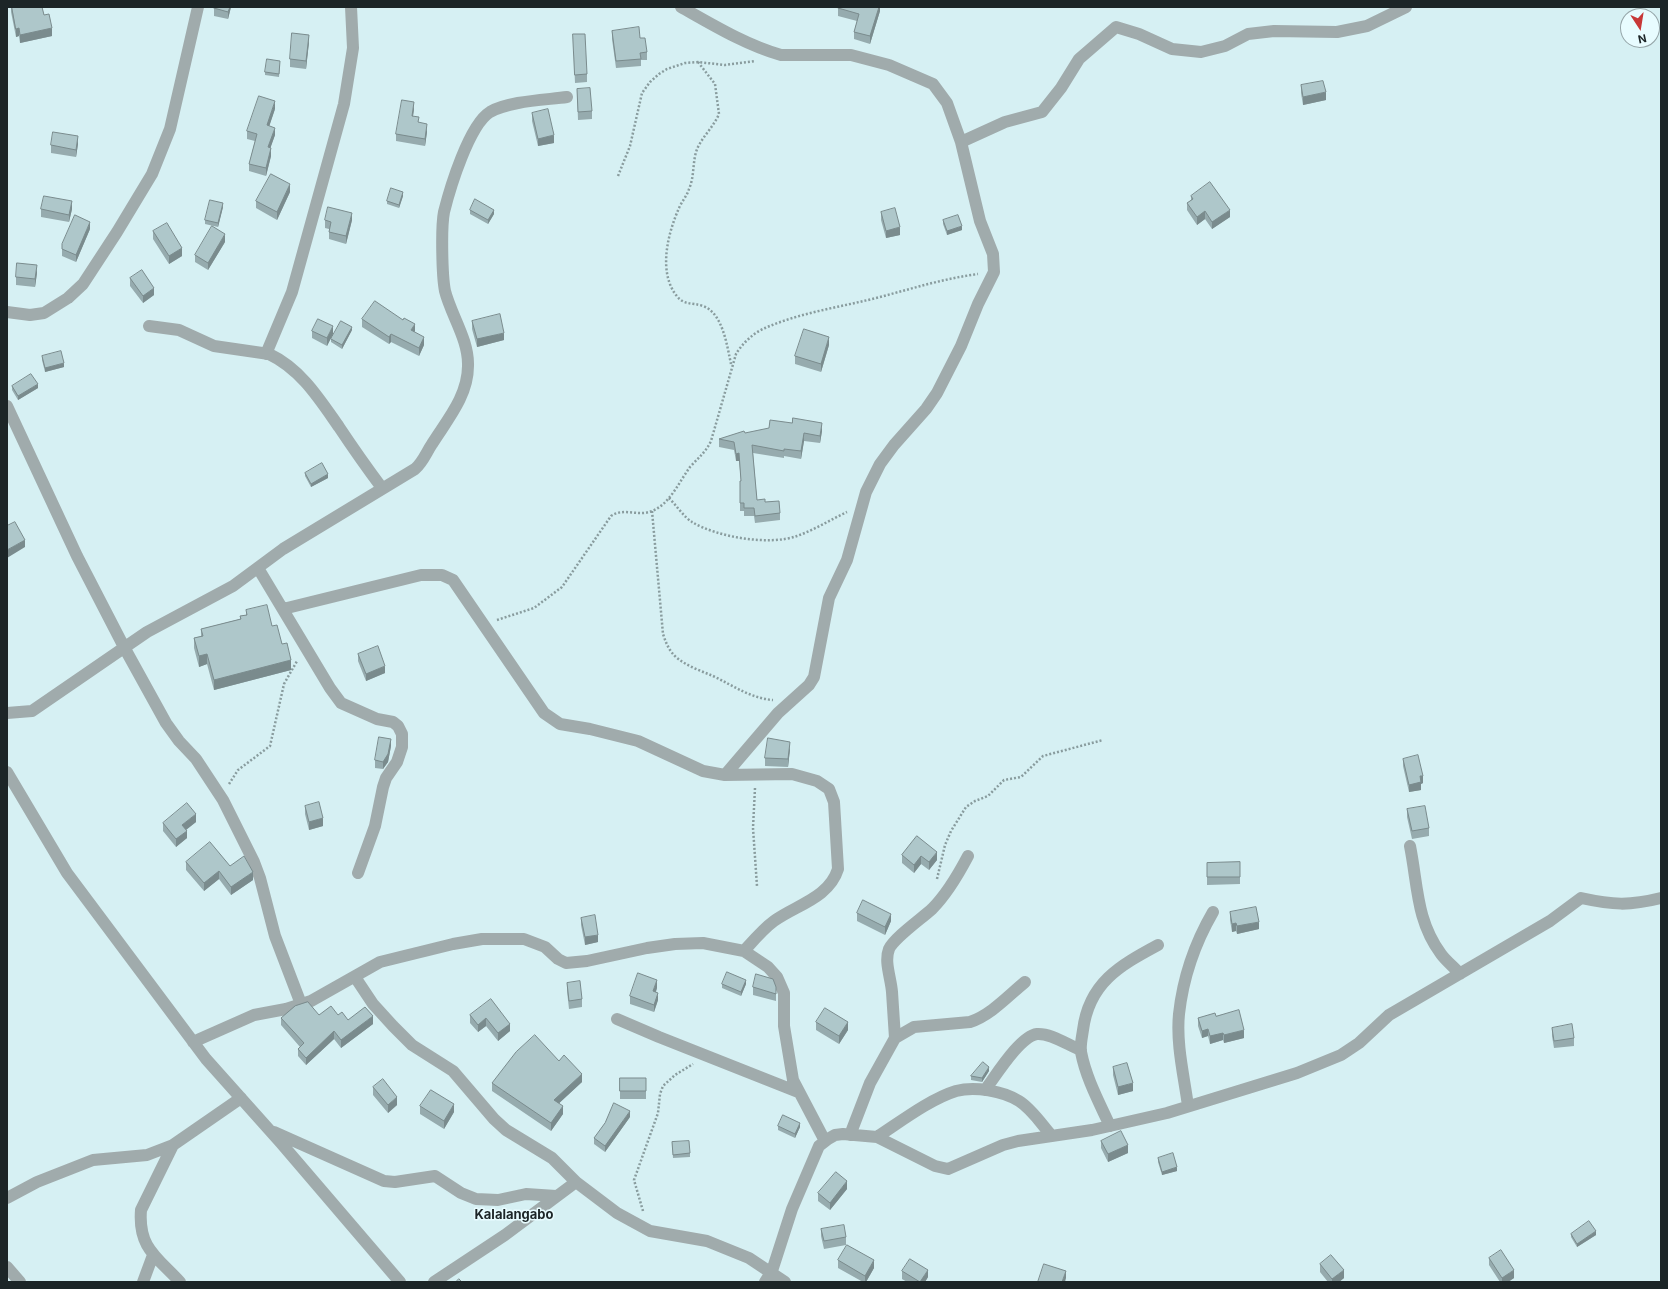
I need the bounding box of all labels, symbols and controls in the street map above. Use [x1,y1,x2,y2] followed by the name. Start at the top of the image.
[1620,8,1660,48] north arrow
[1637,31,1648,46] text: N
[474,1207,554,1223] district label: Kalalangabo

